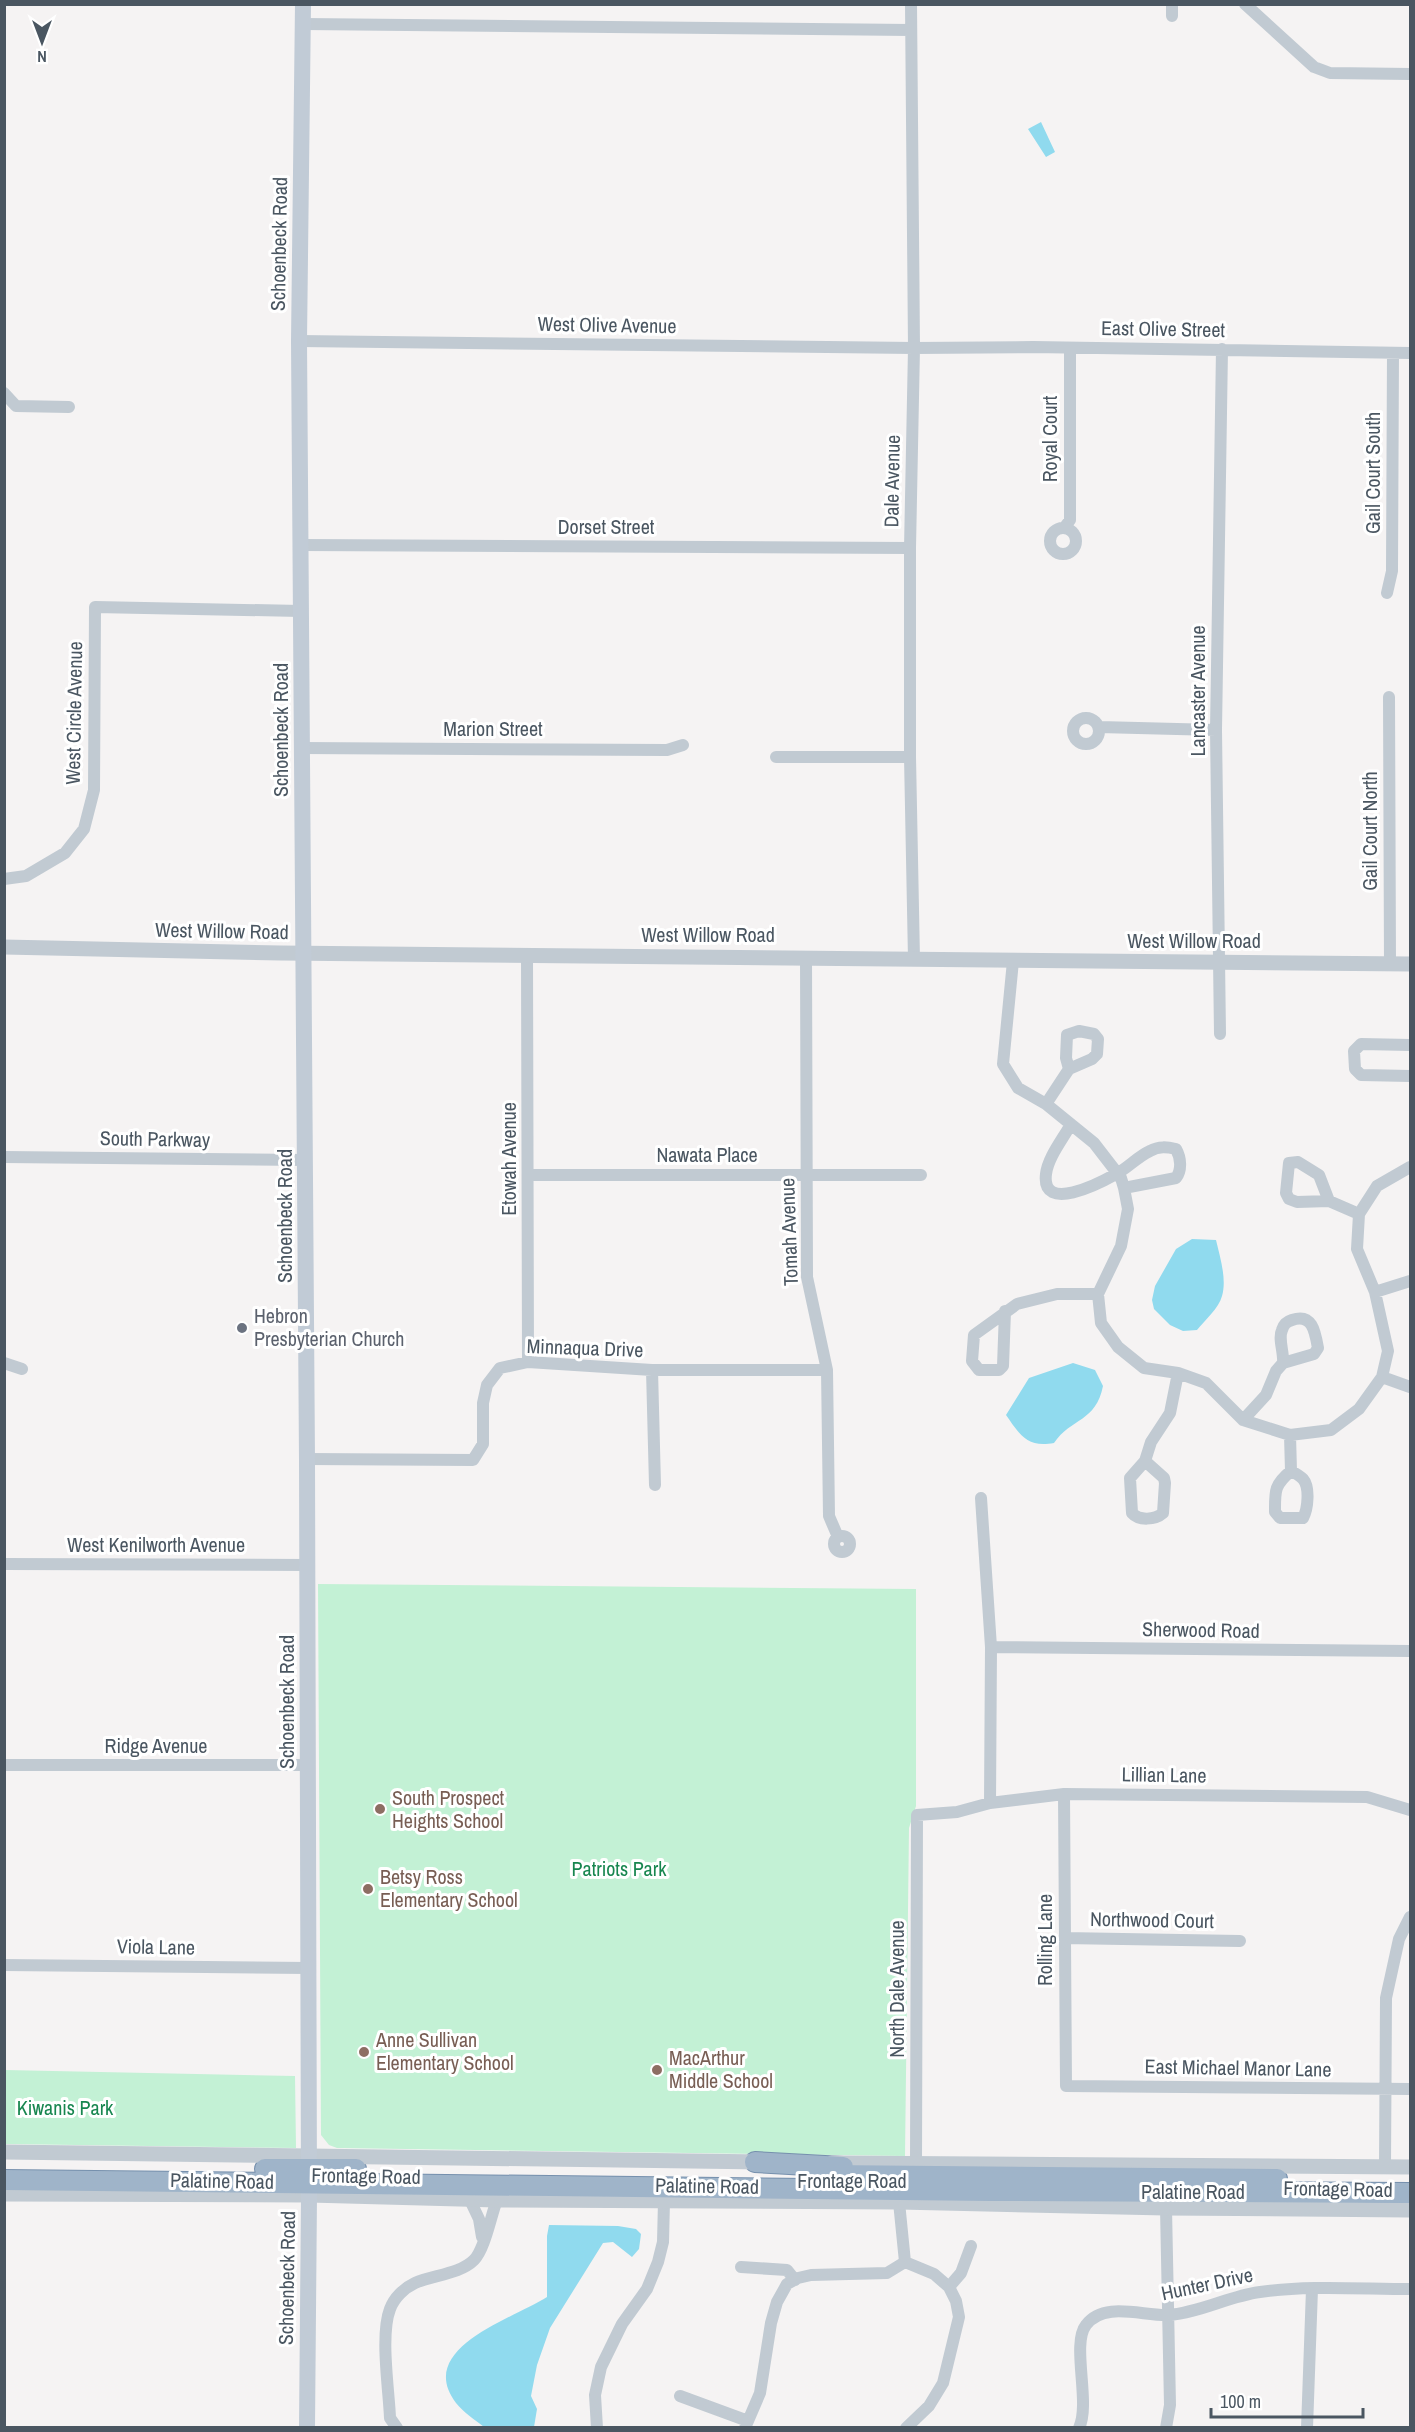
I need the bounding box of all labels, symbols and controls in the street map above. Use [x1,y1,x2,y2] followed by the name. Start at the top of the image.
[12,12,72,72] north arrow
[37,46,47,68] text: N
[264,177,293,311] street label: Schoenbeck Road
[537,310,677,339] street label: West Olive Avenue
[1101,314,1226,343] street label: East Olive Street
[1036,395,1063,482] street label: Royal Court
[1359,412,1386,534] street label: Gail Court South
[877,434,906,528] street label: Dale Avenue
[558,513,655,540] street label: Dorset Street
[1184,625,1211,757] street label: Lancaster Avenue
[59,641,88,785] street label: West Circle Avenue
[267,663,294,797] street label: Schoenbeck Road
[443,715,543,742] street label: Marion Street
[1356,771,1383,891] street label: Gail Court North
[155,916,289,945] street label: West Willow Road
[641,921,775,948] street label: West Willow Road
[1127,927,1261,954] street label: West Willow Road
[495,1102,522,1216] street label: Etowah Avenue
[100,1124,211,1153] street label: South Parkway
[656,1141,758,1168] street label: Nawata Place
[271,1149,298,1283] street label: Schoenbeck Road
[773,1177,804,1287] street label: Tomah Avenue
[254,1302,404,1352] place label: Hebron Presbyterian Church
[235,1321,249,1335] marker: Hebron Presbyterian Church
[526,1332,644,1363] street label: Minnaqua Drive
[67,1531,245,1558] street label: West Kenilworth Avenue
[1142,1615,1260,1644] street label: Sherwood Road
[273,1635,300,1769] street label: Schoenbeck Road
[105,1732,207,1759] street label: Ridge Avenue
[1121,1760,1207,1789] street label: Lillian Lane
[392,1784,505,1834] place label: South Prospect Heights School
[373,1802,387,1816] marker: South Prospect Heights School
[572,1855,667,1882] park label: Patriots Park
[380,1863,518,1913] place label: Betsy Ross Elementary School
[361,1882,375,1896] marker: Betsy Ross Elementary School
[1031,1894,1058,1986] street label: Rolling Lane
[1090,1905,1215,1934] street label: Northwood Court
[883,1920,910,2058] street label: North Dale Avenue
[117,1932,195,1961] street label: Viola Lane
[375,2026,514,2076] place label: Anne Sullivan Elementary School
[669,2044,773,2094] place label: MacArthur Middle School
[357,2045,371,2059] marker: Anne Sullivan Elementary School
[1144,2052,1332,2083] street label: East Michael Manor Lane
[650,2063,664,2077] marker: MacArthur Middle School
[17,2094,114,2121] park label: Kiwanis Park
[311,2161,421,2190] street label: Frontage Road
[170,2166,274,2195] street label: Palatine Road
[797,2167,907,2194] street label: Frontage Road
[655,2171,759,2200] street label: Palatine Road
[1283,2174,1393,2203] street label: Frontage Road
[1141,2178,1245,2205] street label: Palatine Road
[272,2211,301,2345] street label: Schoenbeck Road
[1159,2261,1255,2306] street label: Hunter Drive
[1211,2381,1362,2419] scale bar
[1220,2389,1261,2414] text: 100 m

